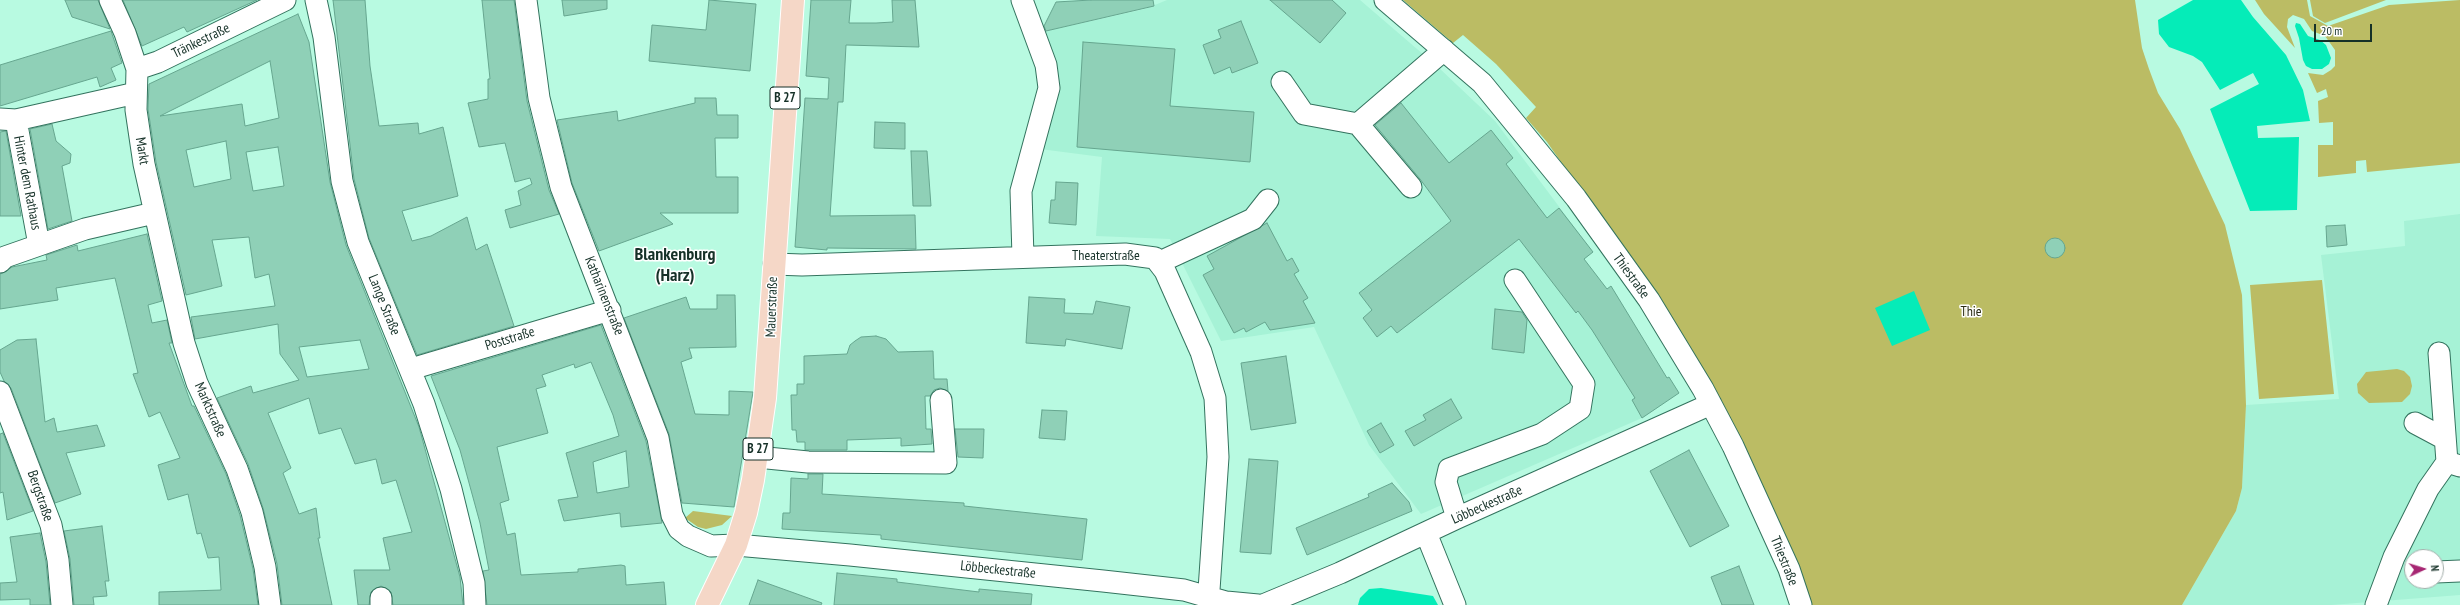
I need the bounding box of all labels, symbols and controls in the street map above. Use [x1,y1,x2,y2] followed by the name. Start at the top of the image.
[2316,16,2374,42] scale bar
[169,20,233,62] street label: Tränkestraße
[2321,23,2342,38] text: 20 m
[770,87,800,109] road number: B 27
[10,134,44,232] street label: Hinter dem Rathaus
[132,136,152,166] street label: Markt
[635,244,715,286] district label: Blankenburg (Harz)
[1072,248,1140,264] street label: Theaterstraße
[1609,250,1653,302] street label: Thiestraße
[581,254,627,338] street label: Katharinenstraße
[364,272,404,338] street label: Lange Straße
[763,276,781,338] street label: Mauerstraße
[1960,304,1982,320] park label: Thie
[483,323,537,355] street label: Poststraße
[190,380,230,440] street label: Marktstraße
[743,438,773,460] road number: B 27
[23,468,57,524] street label: Bergstraße
[1449,482,1525,528] street label: Löbbeckestraße
[1766,534,1802,588] street label: Thiestraße
[2404,549,2444,589] north arrow
[959,558,1037,582] street label: Löbbeckestraße
[2428,565,2442,572] text: N

